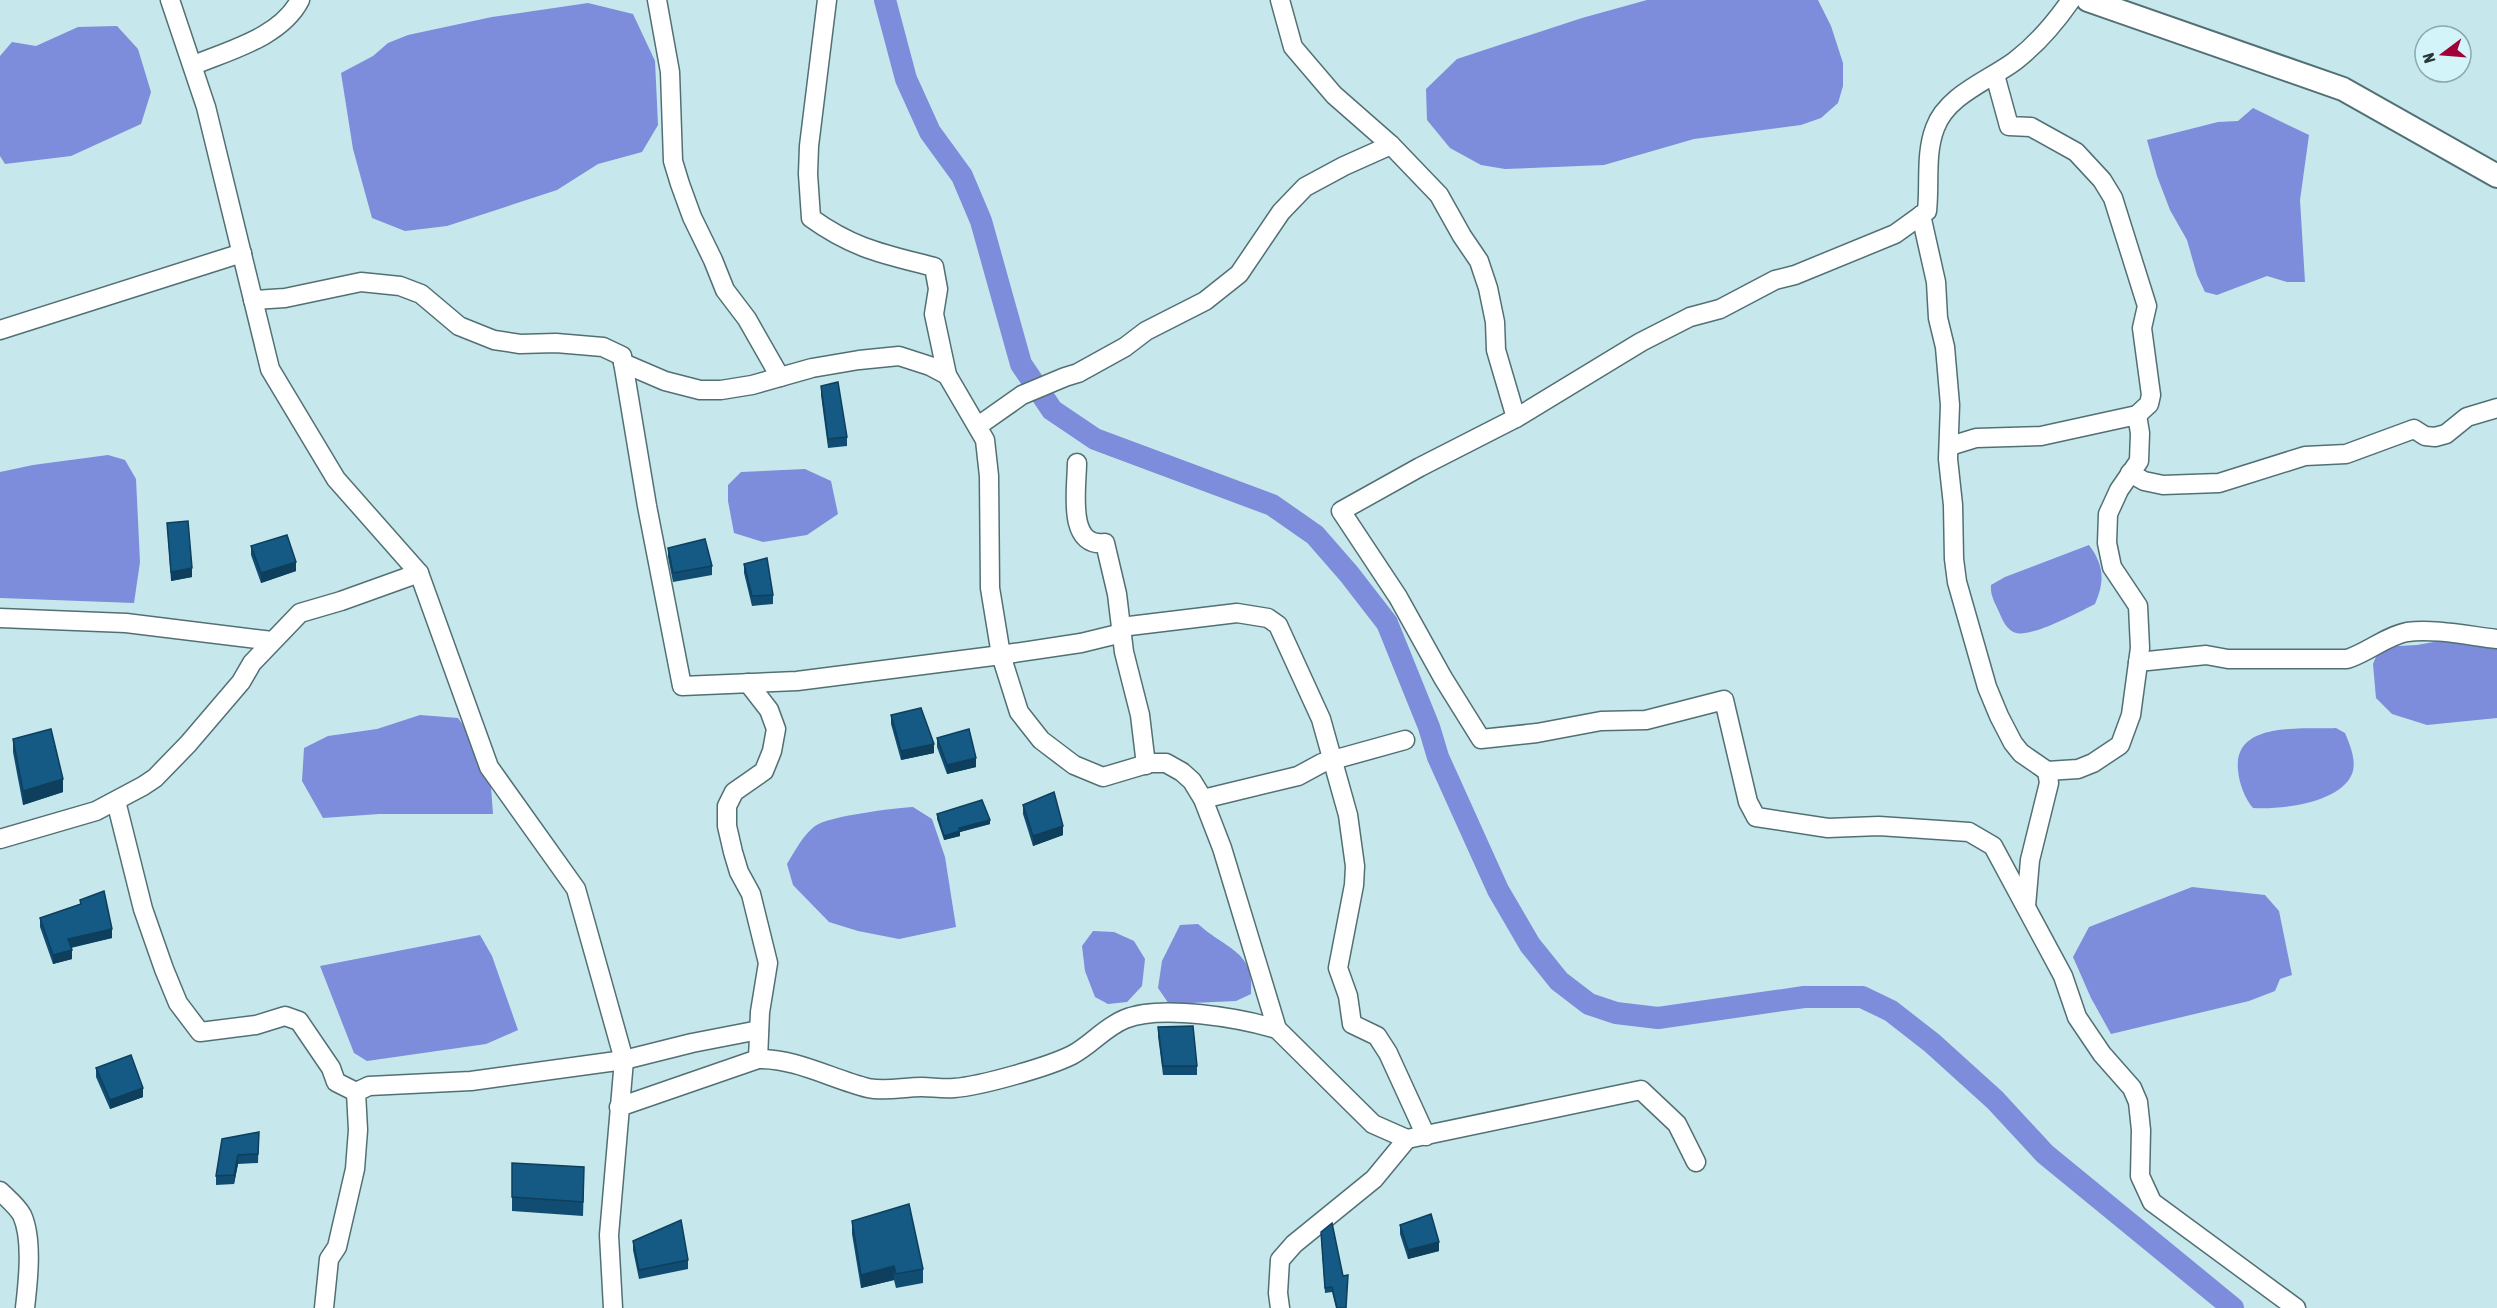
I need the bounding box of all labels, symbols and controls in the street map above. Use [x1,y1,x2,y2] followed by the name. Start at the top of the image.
[2413,24,2473,84] north arrow
[2419,51,2439,65] text: N

